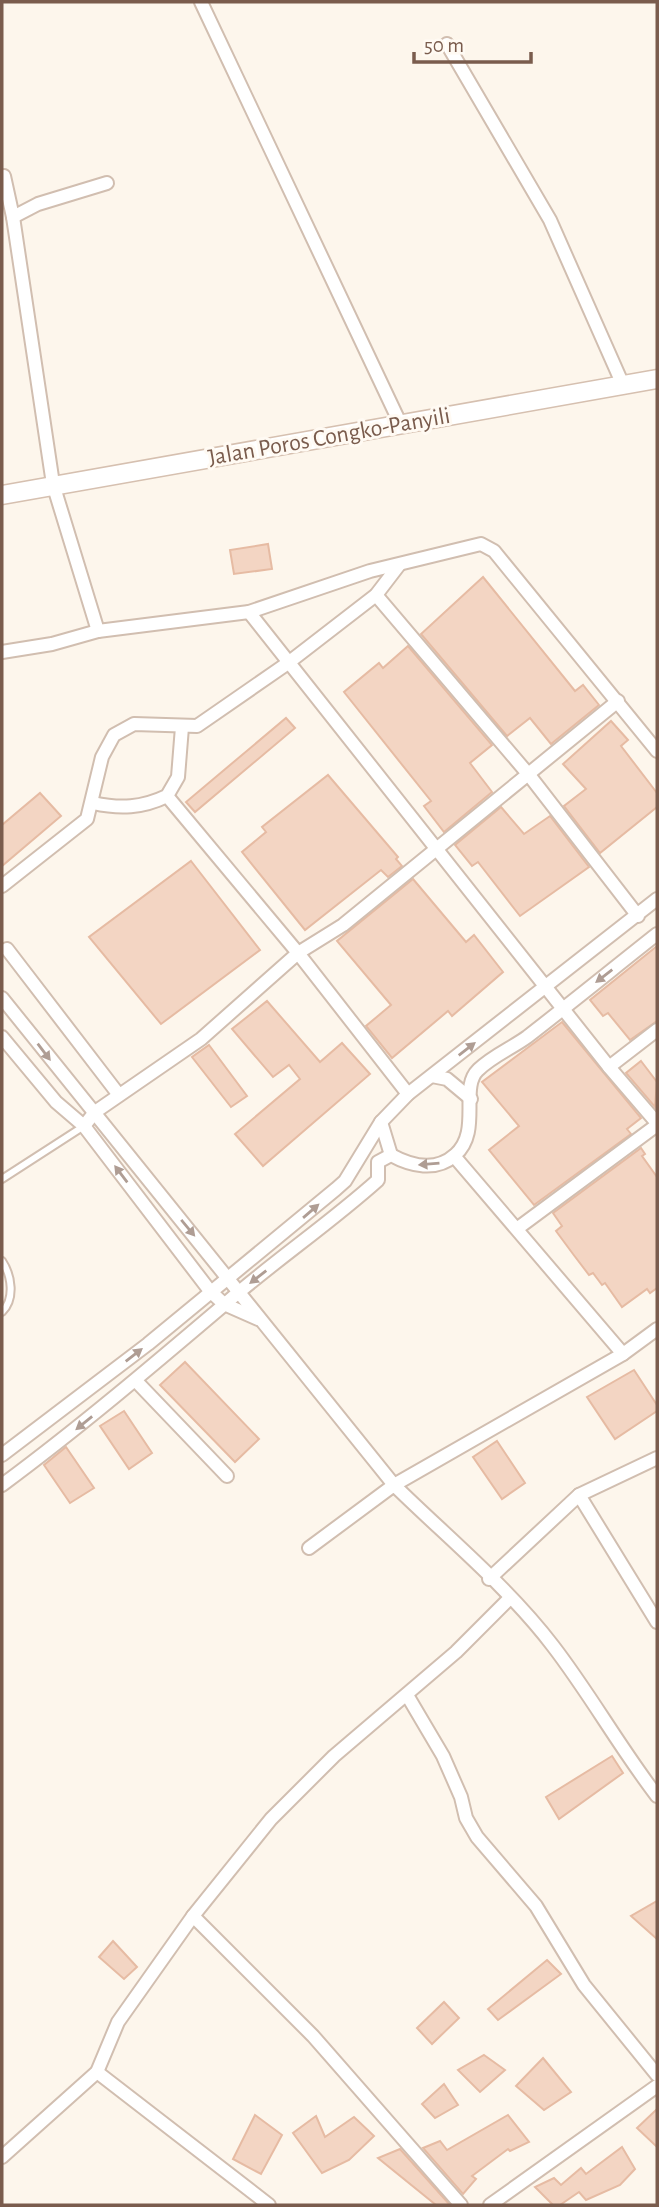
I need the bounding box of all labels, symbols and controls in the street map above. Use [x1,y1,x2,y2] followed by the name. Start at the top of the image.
[414,21,531,65] scale bar
[424,35,464,56] text: 50 m
[206,404,452,470] street label: Jalan Poros Congko-Panyili
[595,969,613,983] one-way arrow
[457,1042,475,1057] one-way arrow
[36,1043,50,1061] one-way arrow
[418,1159,440,1170] one-way arrow
[114,1165,128,1183] one-way arrow
[302,1203,320,1219] one-way arrow
[180,1219,195,1237] one-way arrow
[250,1270,268,1285] one-way arrow
[125,1347,143,1362] one-way arrow
[75,1415,92,1430] one-way arrow

